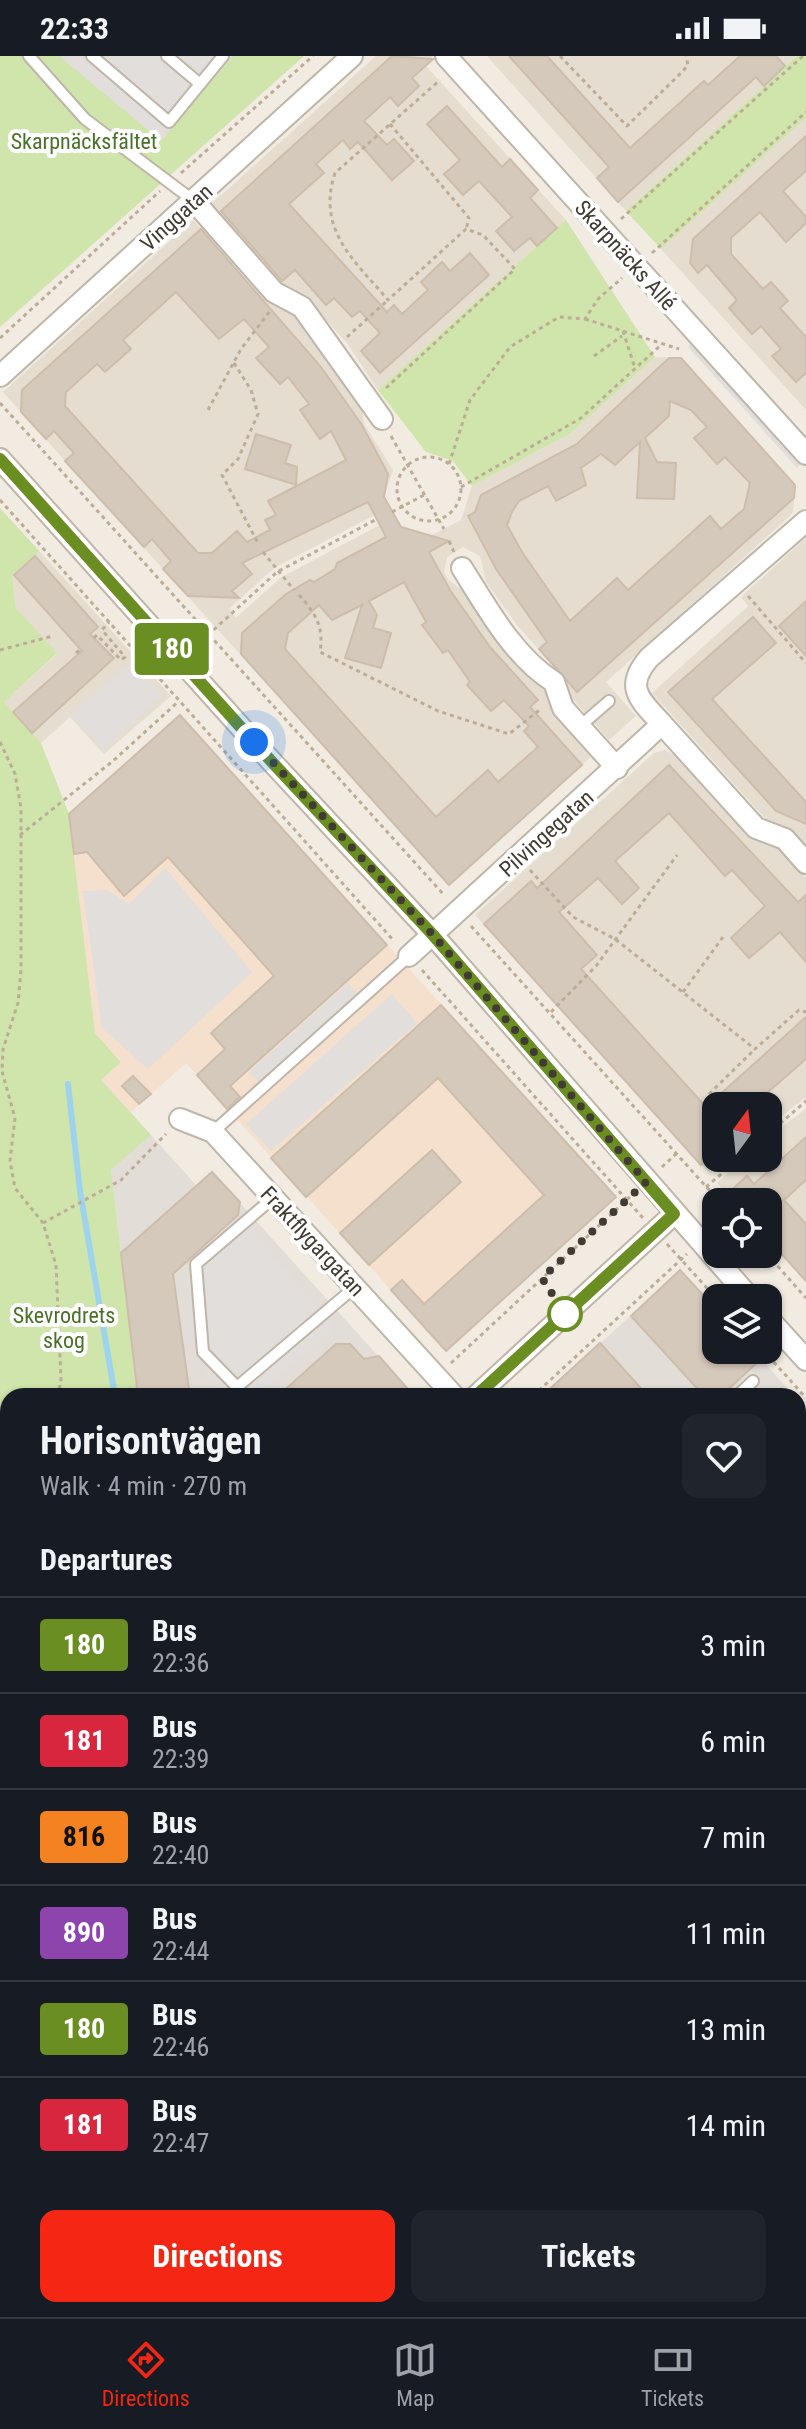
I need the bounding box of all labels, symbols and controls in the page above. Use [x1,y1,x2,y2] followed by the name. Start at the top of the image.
[40,11,109,46] text: 22:33
[11,129,157,154] park label: Skarpnäcksfältet
[135,179,217,256] street label: Vinggatan
[570,195,681,315] street label: Skarpnäcks Allé
[126,623,218,675] line badge: 180
[151,632,193,665] text: 180
[234,722,274,762] your location
[494,785,598,882] street label: Pilvingegatan
[702,1092,782,1172] north arrow
[702,1092,782,1364] map controls
[256,1181,370,1301] street label: Fraktflygargatan
[702,1188,782,1268] button: locate
[702,1284,782,1364] button: layers
[548,1297,582,1331] unlabelled marker
[13,1303,115,1353] park label: Skevrodrets skog
[682,1414,766,1498] button: heart
[40,1419,262,1463] text: Horisontvägen
[40,1471,247,1501] text: Walk · 4 min · 270 m
[40,1542,173,1577] text: Departures
[152,1613,197,1648] text: Bus
[63,1628,105,1661] text: 180
[700,1628,766,1663] text: 3 min
[152,1648,209,1678] text: 22:36
[152,1709,197,1744] text: Bus
[63,1724,105,1757] text: 181
[700,1724,766,1759] text: 6 min
[152,1744,209,1774] text: 22:39
[152,1805,197,1840] text: Bus
[63,1820,105,1853] text: 816
[700,1820,766,1855] text: 7 min
[152,1840,209,1870] text: 22:40
[152,1901,197,1936] text: Bus
[63,1916,105,1949] text: 890
[685,1916,766,1951] text: 11 min
[152,1936,209,1966] text: 22:44
[152,1997,197,2032] text: Bus
[63,2012,105,2045] text: 180
[685,2012,766,2047] text: 13 min
[152,2032,209,2062] text: 22:46
[152,2093,197,2128] text: Bus
[63,2108,105,2141] text: 181
[685,2108,766,2143] text: 14 min
[152,2128,209,2158] text: 22:47
[40,2210,395,2302] button: Directions
[411,2210,766,2302] button: Tickets
[102,2338,190,2411] tab: Directions
[393,2338,437,2411] tab: Map
[641,2338,704,2411] tab: Tickets

